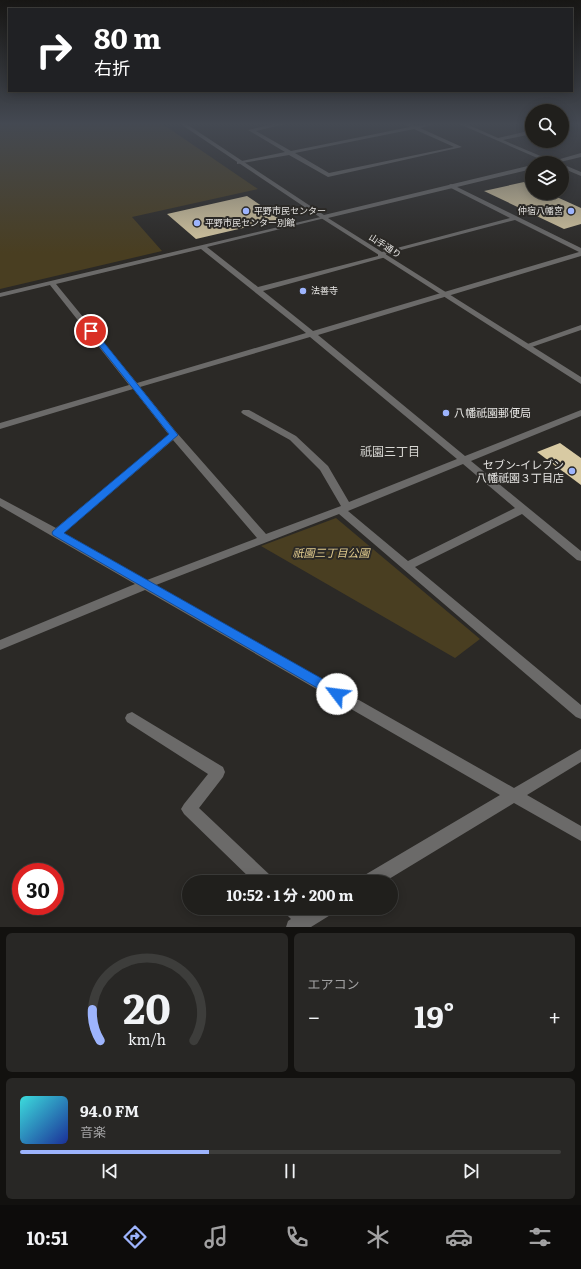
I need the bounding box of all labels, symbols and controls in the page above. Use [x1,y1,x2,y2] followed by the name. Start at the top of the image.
[94,16,161,58] text: 80 m
[28,24,80,76] icon: right
[94,54,130,81] text: 右折
[525,104,569,200] map controls
[525,104,569,148] button: search
[525,156,569,200] button: layers
[254,203,326,217] place label: 平野市民センター
[518,203,563,217] place label: 仲宿八幡宮
[241,206,251,216] marker: 平野市民センター
[566,206,576,216] marker: 仲宿八幡宮
[205,215,295,229] place label: 平野市民センター別館
[192,218,202,228] marker: 平野市民センター別館
[367,229,404,261] street label: 山手通り
[311,283,338,297] place label: 法善寺
[298,286,308,296] marker: 法善寺
[74,314,108,348] pin
[80,320,102,342] icon: arrive
[454,404,531,420] place label: 八幡祇園郵便局
[441,408,451,418] marker: 八幡祇園郵便局
[360,442,420,460] district label: 祇園三丁目
[476,456,564,485] place label: セブン-イレブン 八幡祇園３丁目店
[567,466,577,476] marker: セブン-イレブン 八幡祇園３丁目店
[293,544,371,560] park label: 祇園三丁目公園
[316,673,358,715] position arrow
[12,863,64,915] speed limit sign: 30
[226,883,354,906] text: 10:52 · 1 分 · 200 m
[123,974,171,1036] text: 20
[308,974,360,993] text: エアコン
[414,993,454,1037] text: 19°
[308,999,320,1032] text: −
[548,999,561,1032] text: +
[128,1027,166,1048] text: km/h
[80,1099,139,1122] text: 94.0 FM
[80,1122,106,1141] text: 音楽
[99,1160,121,1182] icon: previous
[279,1160,301,1182] icon: pause
[460,1160,482,1182] icon: next
[121,1223,149,1251] icon: directions
[202,1223,230,1251] icon: music
[283,1223,311,1251] icon: phone
[364,1223,392,1251] icon: climate
[445,1223,473,1251] icon: car
[526,1223,554,1251] icon: filters
[27,1224,68,1251] text: 10:51

